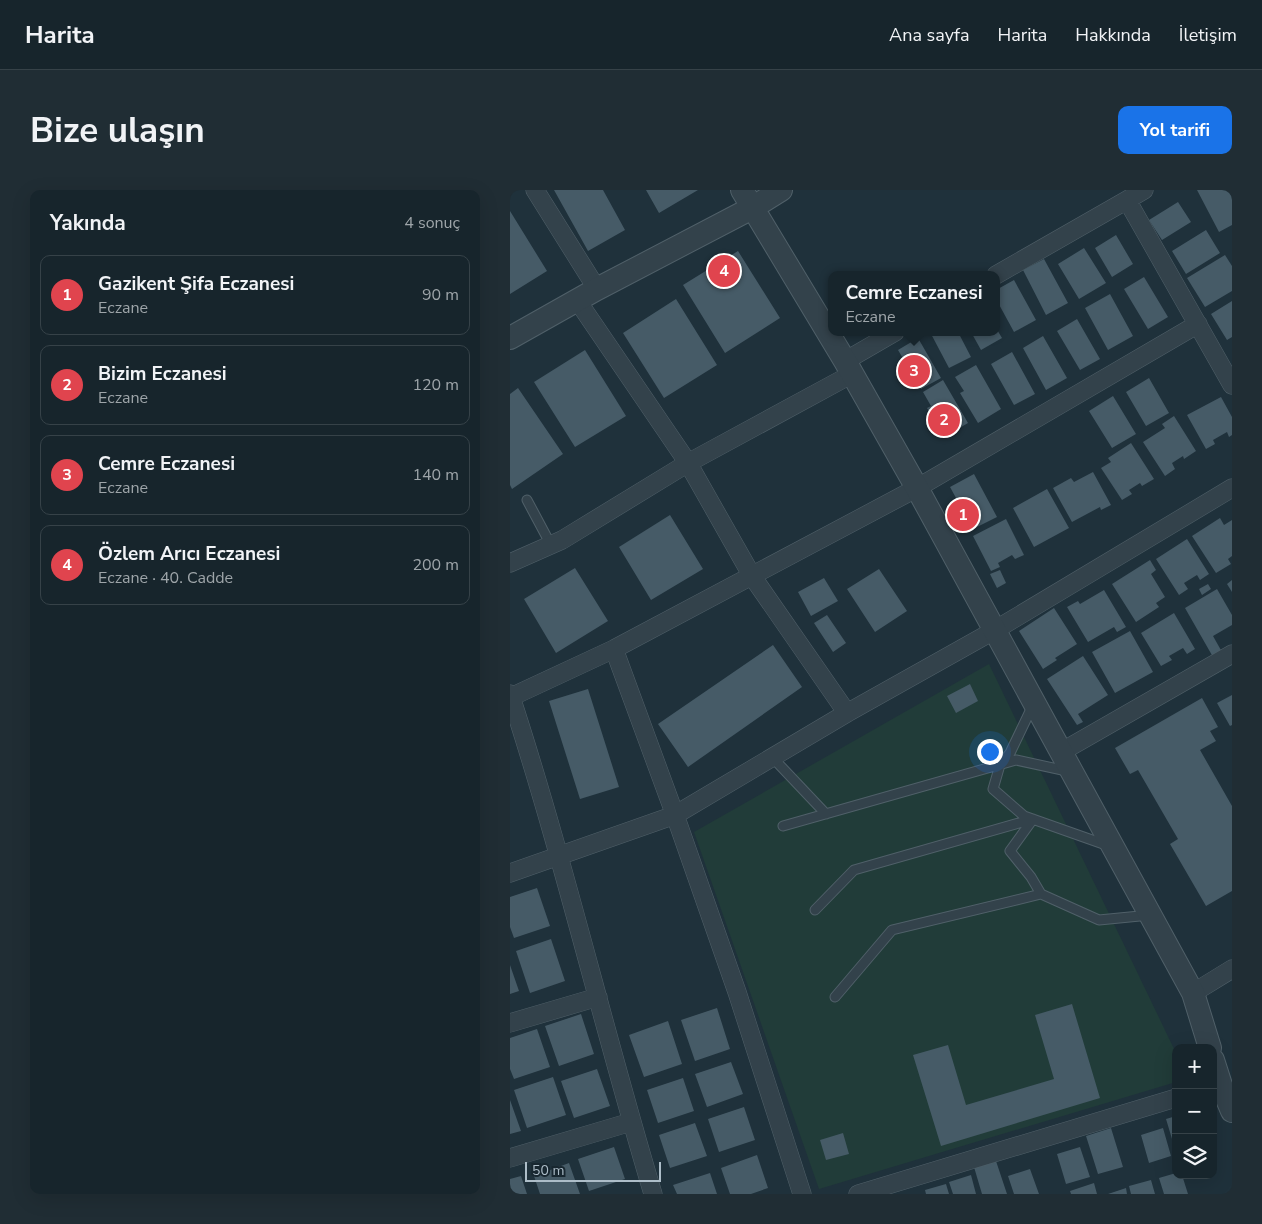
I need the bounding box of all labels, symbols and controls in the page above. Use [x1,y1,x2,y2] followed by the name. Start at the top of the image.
[25,19,95,51] text: Harita
[889,23,969,47] text: Ana sayfa
[997,23,1047,47] text: Harita
[1075,23,1151,47] text: Hakkında
[1179,23,1237,47] text: İletişim
[1118,106,1232,154] button: Yol tarifi
[30,107,205,154] text: Bize ulaşın
[50,209,126,237] text: Yakında
[404,212,460,234] text: 4 sonuç
[708,252,740,290] pin: 4
[98,271,294,297] text: Gazikent Şifa Eczanesi
[828,271,1000,336] popup
[845,280,983,306] text: Cemre Eczanesi
[62,284,72,306] text: 1
[422,284,459,306] text: 90 m
[98,297,148,319] text: Eczane
[845,306,896,328] text: Eczane
[898,352,930,390] pin: 3
[98,361,227,387] text: Bizim Eczanesi
[62,374,72,396] text: 2
[412,374,459,396] text: 120 m
[98,387,148,409] text: Eczane
[928,401,960,439] pin: 2
[98,451,235,477] text: Cemre Eczanesi
[62,464,72,486] text: 3
[412,464,459,486] text: 140 m
[98,477,148,499] text: Eczane
[947,496,979,534] pin: 1
[98,541,280,567] text: Özlem Arıcı Eczanesi
[62,554,72,576] text: 4
[412,554,459,576] text: 200 m
[98,567,233,589] text: Eczane · 40. Cadde
[977,739,1003,765] your location
[1172,1044,1217,1179] map controls
[1172,1044,1217,1089] button: +
[1172,1089,1217,1134] button: −
[1172,1134,1217,1179] button: layers
[525,1159,661,1182] scale bar
[532,1161,564,1180] text: 50 m

